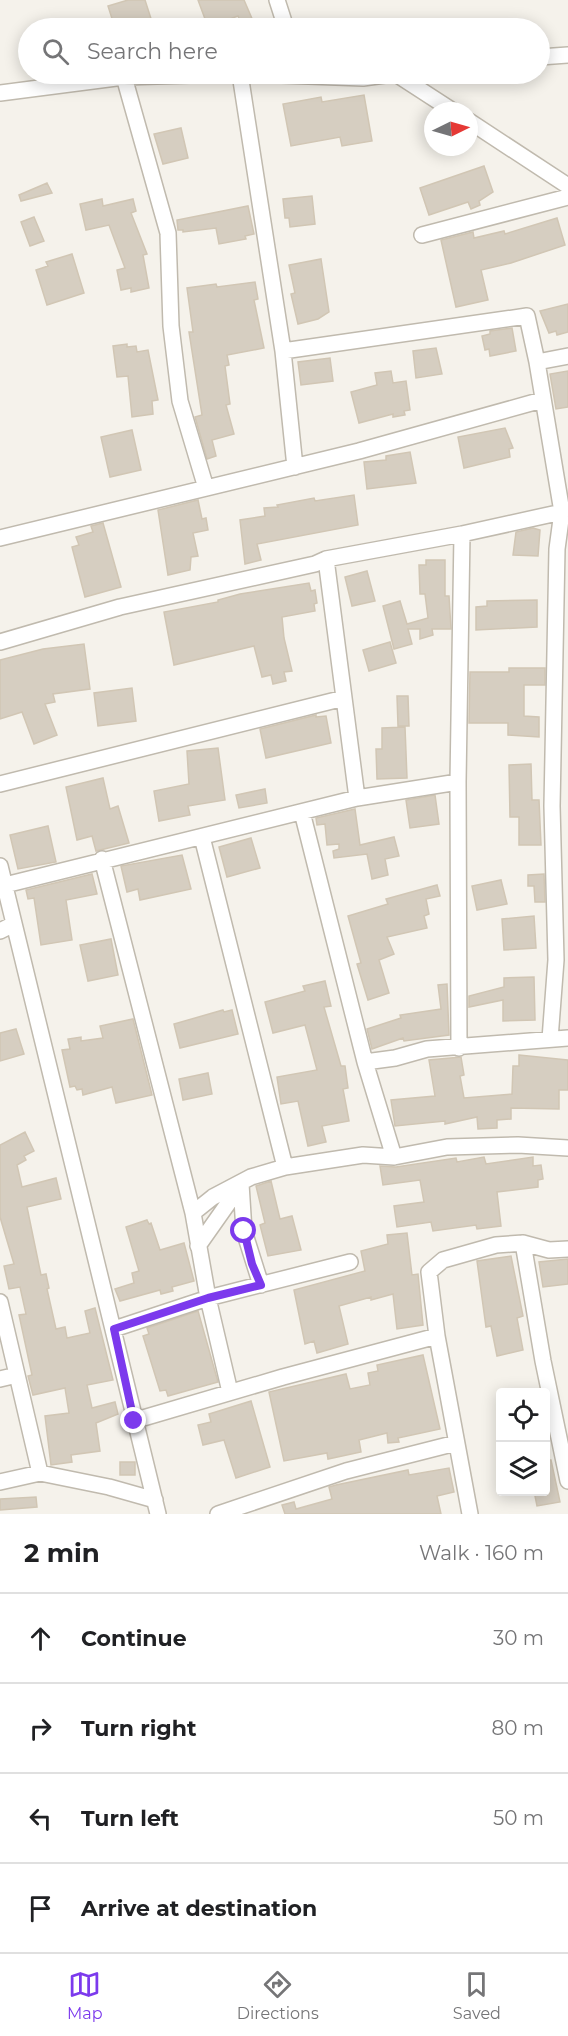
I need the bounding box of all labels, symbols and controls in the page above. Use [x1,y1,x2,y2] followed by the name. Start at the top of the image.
[18,18,550,84] search box
[39,35,72,68] icon: search
[87,38,218,65] text: Search here
[424,102,478,156] north arrow
[230,1217,256,1243] route start
[496,1388,550,1496] map controls
[496,1388,550,1442] button: locate
[120,1407,146,1433] route end
[496,1442,550,1496] button: layers
[24,1537,100,1569] text: 2 min
[419,1541,544,1565] text: Walk · 160 m
[24,1622,57,1655] icon: ahead
[81,1625,187,1652] text: Continue
[493,1626,544,1650] text: 30 m
[24,1712,57,1745] icon: right
[81,1715,196,1742] text: Turn right
[492,1716,544,1740] text: 80 m
[24,1802,57,1835] icon: left
[81,1805,179,1832] text: Turn left
[493,1806,544,1830] text: 50 m
[24,1892,57,1925] icon: arrive
[81,1895,317,1922] text: Arrive at destination
[67,1968,103,2023] tab: Map
[237,1968,319,2023] tab: Directions
[453,1968,501,2023] tab: Saved

